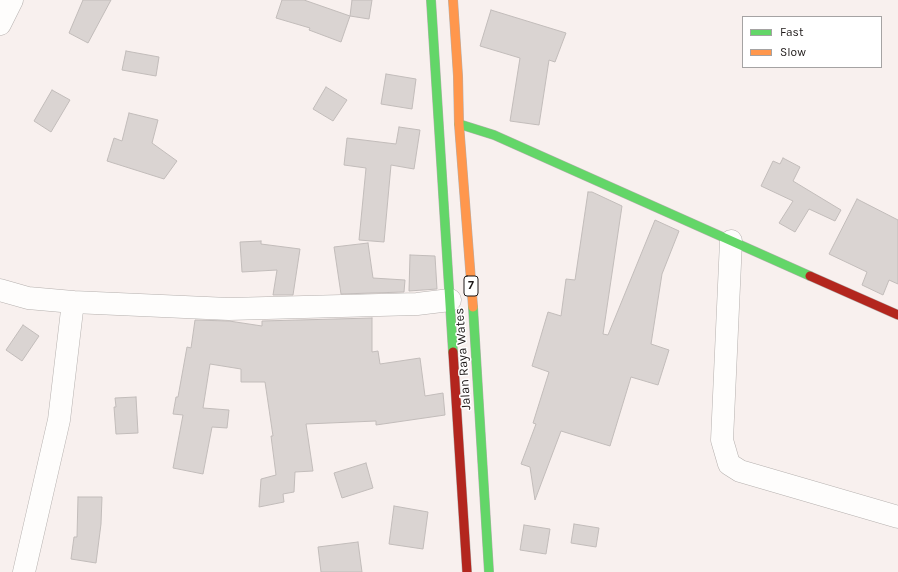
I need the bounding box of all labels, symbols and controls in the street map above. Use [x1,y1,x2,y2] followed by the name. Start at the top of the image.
[742,16,882,68] legend
[780,25,803,39] text: Fast
[780,45,806,59] text: Slow
[464,276,478,296] road number: 7
[452,307,474,411] street label: Jalan Raya Wates

